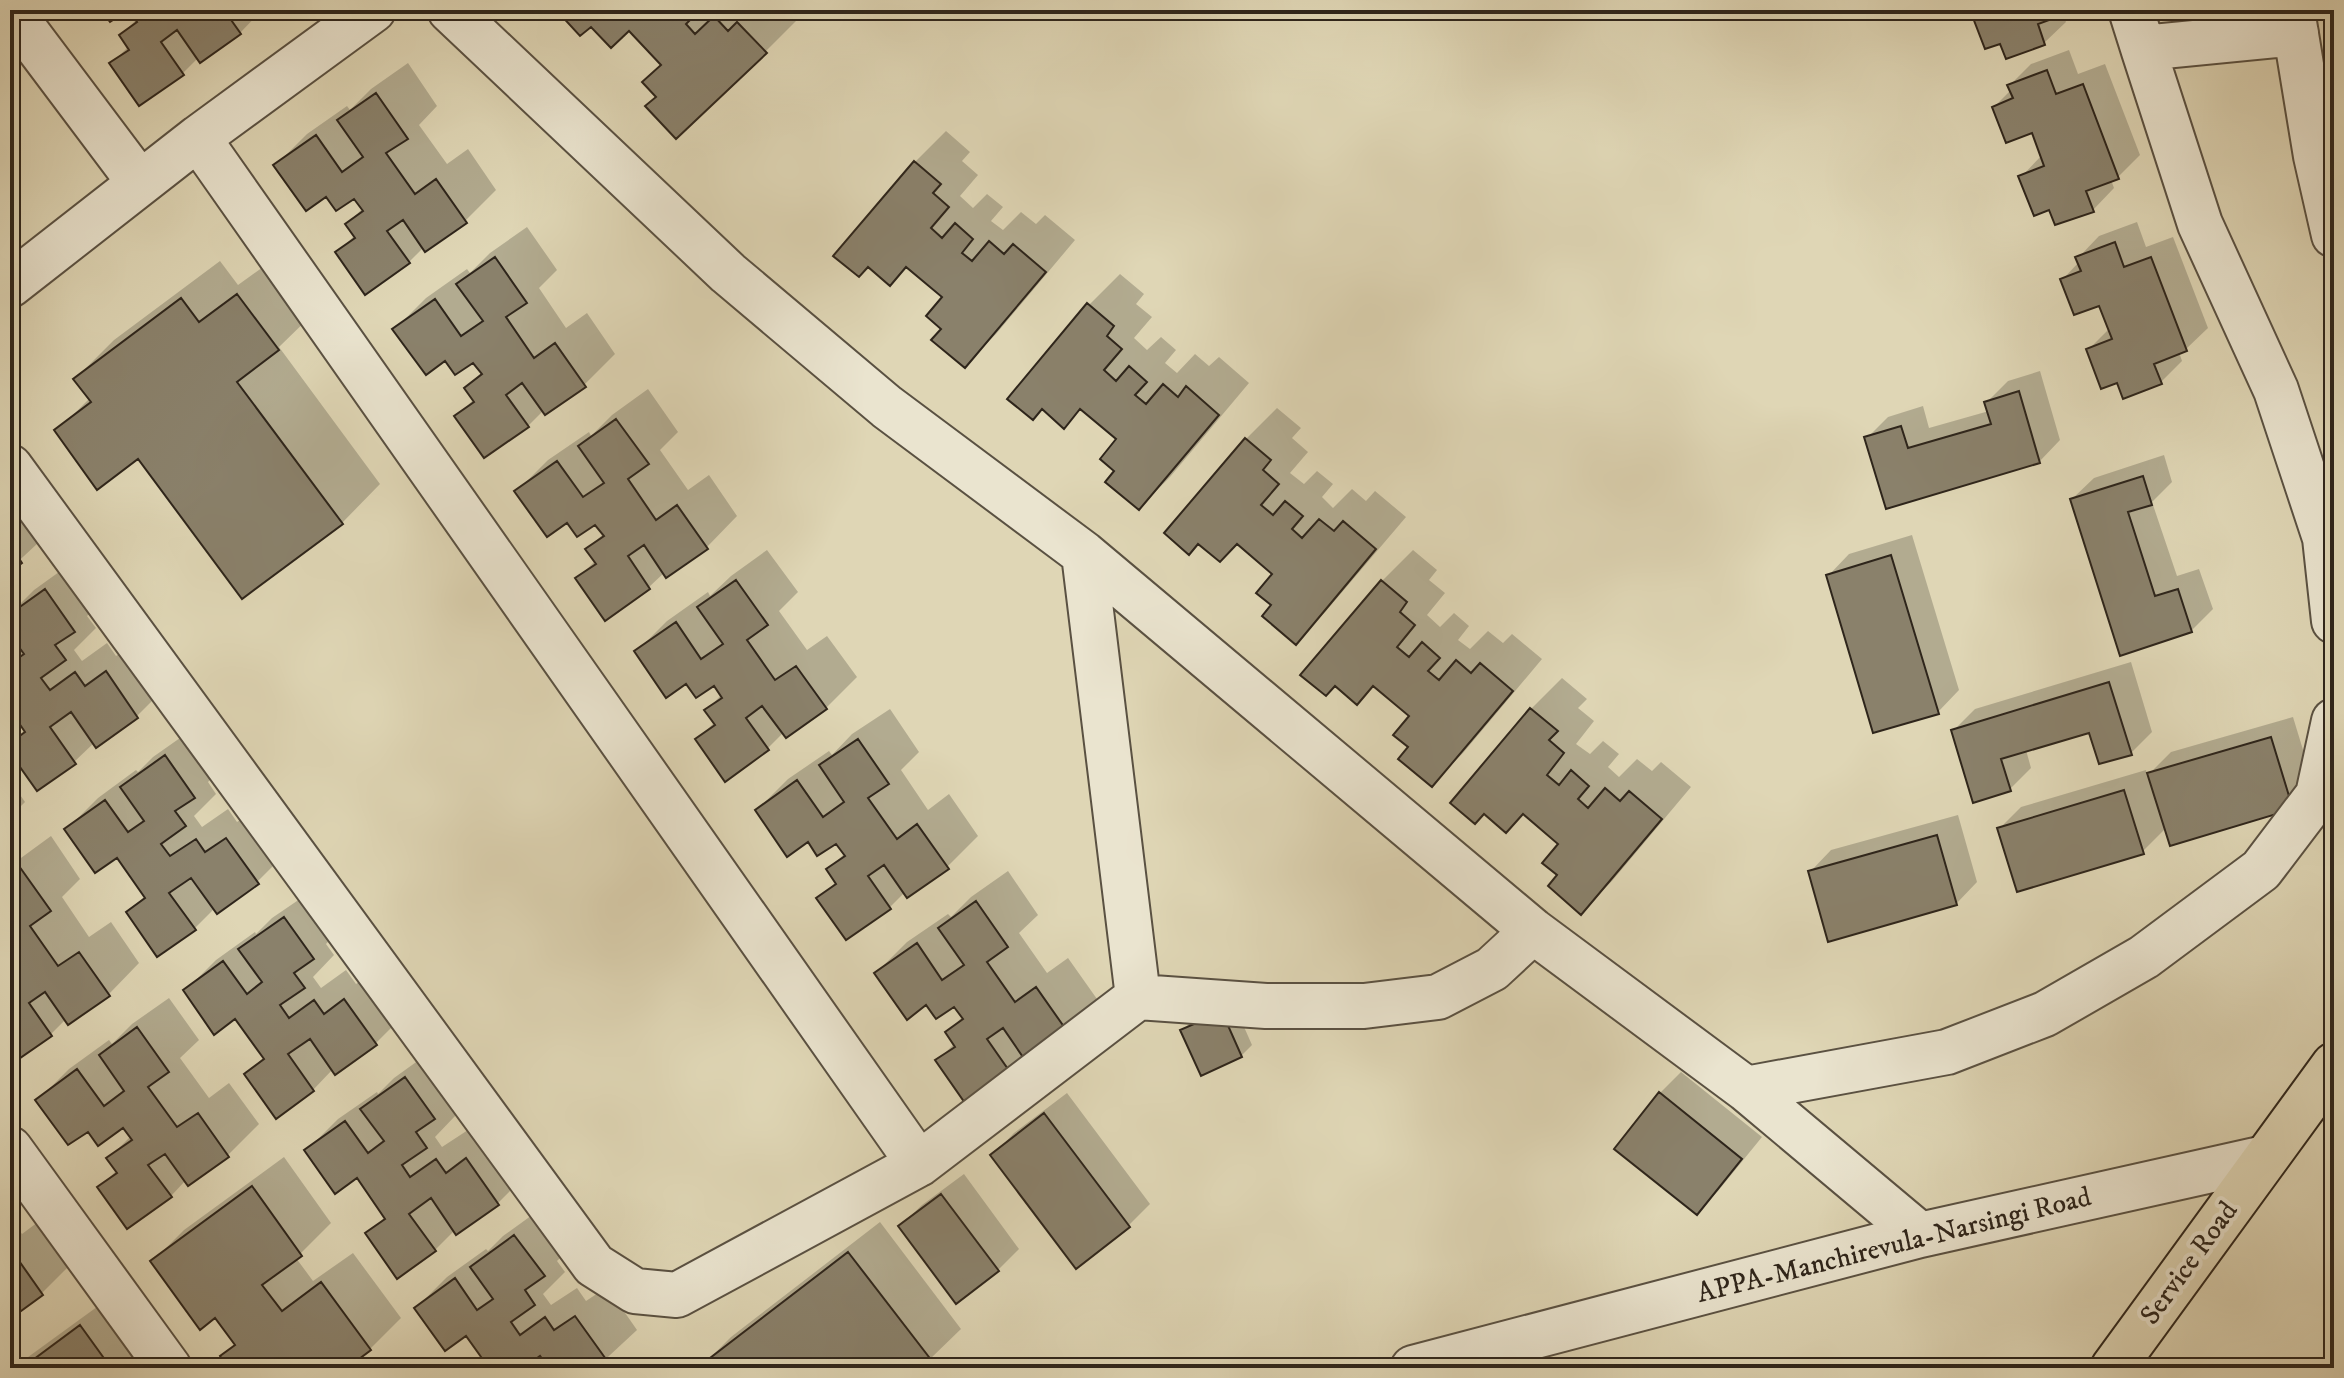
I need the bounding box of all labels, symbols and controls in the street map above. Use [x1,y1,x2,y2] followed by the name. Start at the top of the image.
[1693,1179,2095,1311] street label: APPA-Manchirevula-Narsingi Road
[2132,1194,2246,1332] street label: Service Road

